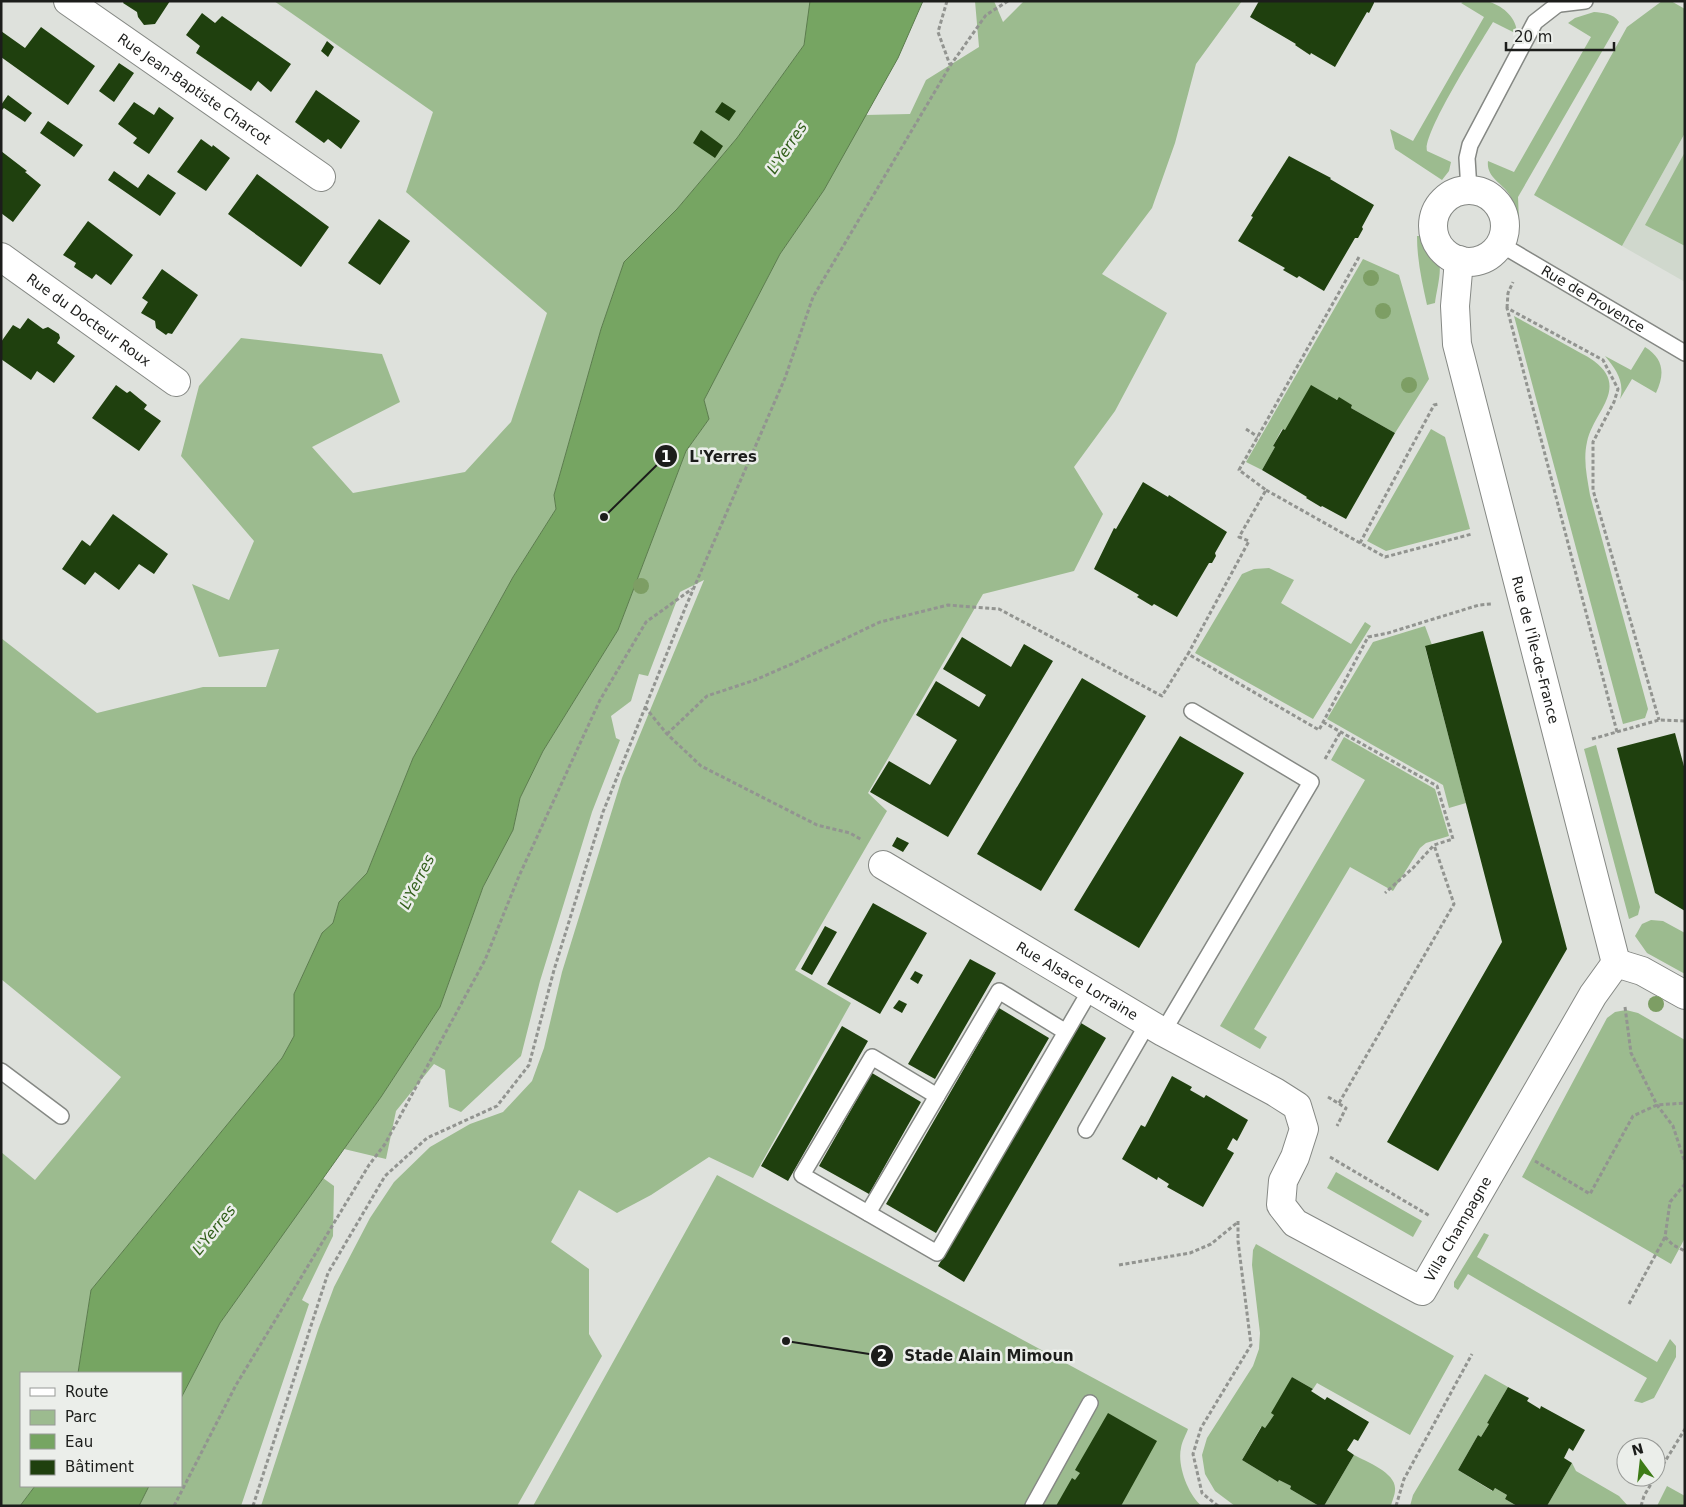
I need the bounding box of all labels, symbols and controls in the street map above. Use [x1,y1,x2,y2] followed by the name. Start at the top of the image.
[1506,20,1614,52] scale bar
[1514,28,1552,46] text: 20 m
[115,30,274,148] street label: Rue Jean-Baptiste Charcot
[763,119,811,177] water label: L'Yerres
[1538,262,1648,336] street label: Rue de Provence
[24,270,154,369] street label: Rue du Docteur Roux
[654,441,767,471] callout: L'Yerres
[661,448,671,466] text: 1
[689,448,757,466] text: L'Yerres
[1509,574,1562,725] street label: Rue de l'Île-de-France
[396,852,438,912] water label: L'Yerres
[1013,938,1141,1023] street label: Rue Alsace Lorraine
[1421,1174,1494,1284] street label: Villa Champagne
[189,1201,240,1258] water label: L'Yerres
[869,1341,1084,1371] callout: Stade Alain Mimoun
[877,1347,887,1365] text: 2
[904,1347,1074,1365] text: Stade Alain Mimoun
[20,1372,182,1487] legend
[65,1383,109,1401] text: Route
[65,1408,97,1426] text: Parc
[65,1433,93,1451] text: Eau
[1616,1437,1666,1487] north arrow
[1630,1440,1645,1459] text: N
[65,1458,134,1476] text: Bâtiment

